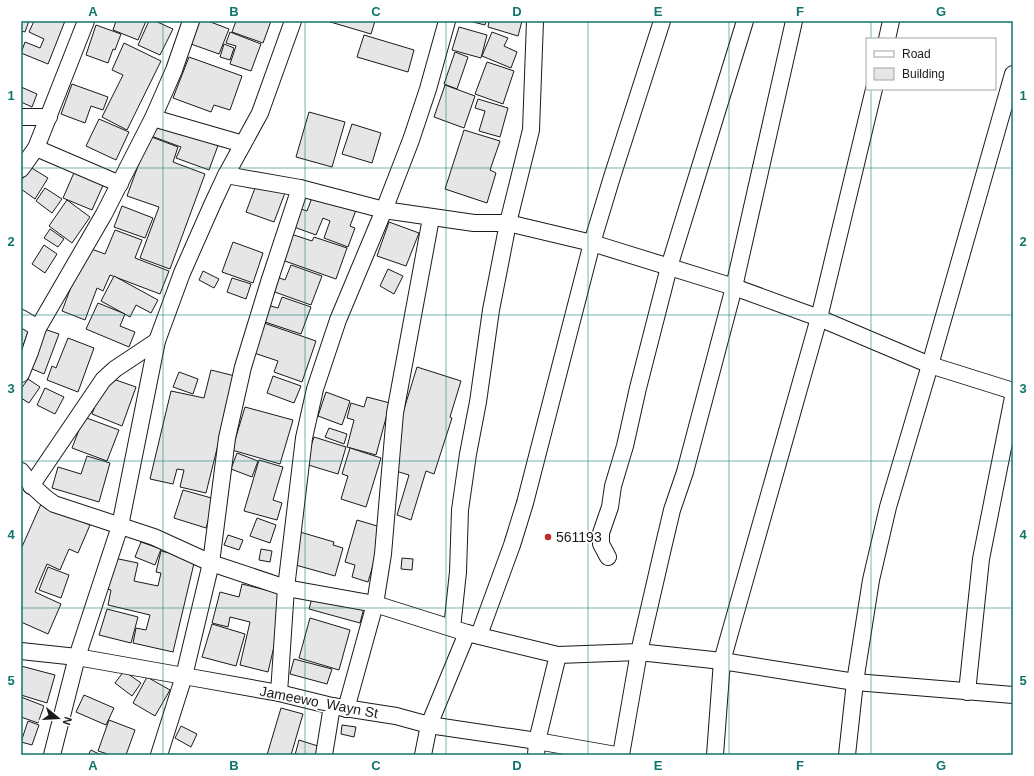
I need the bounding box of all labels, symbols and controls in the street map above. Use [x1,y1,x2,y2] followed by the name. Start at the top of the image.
[88,4,98,19] text: A
[229,4,239,19] text: B
[371,4,381,19] text: C
[512,4,522,19] text: D
[654,4,663,19] text: E
[796,4,804,19] text: F
[936,4,946,19] text: G
[866,38,996,90] legend
[902,47,931,61] text: Road
[902,67,945,81] text: Building
[7,88,15,103] text: 1
[1019,88,1027,103] text: 1
[7,234,15,249] text: 2
[1019,234,1027,249] text: 2
[7,381,15,396] text: 3
[1019,381,1027,396] text: 3
[7,527,15,542] text: 4
[1019,527,1027,542] text: 4
[556,529,602,545] place label: 561193
[543,532,553,542] marker: 561193
[7,673,15,688] text: 5
[1019,673,1027,688] text: 5
[259,683,380,721] street label: Jameewo_Wayn St
[38,698,78,738] north arrow
[61,715,74,727] text: N
[88,758,98,773] text: A
[229,758,239,773] text: B
[371,758,381,773] text: C
[512,758,522,773] text: D
[654,758,663,773] text: E
[796,758,804,773] text: F
[936,758,946,773] text: G

